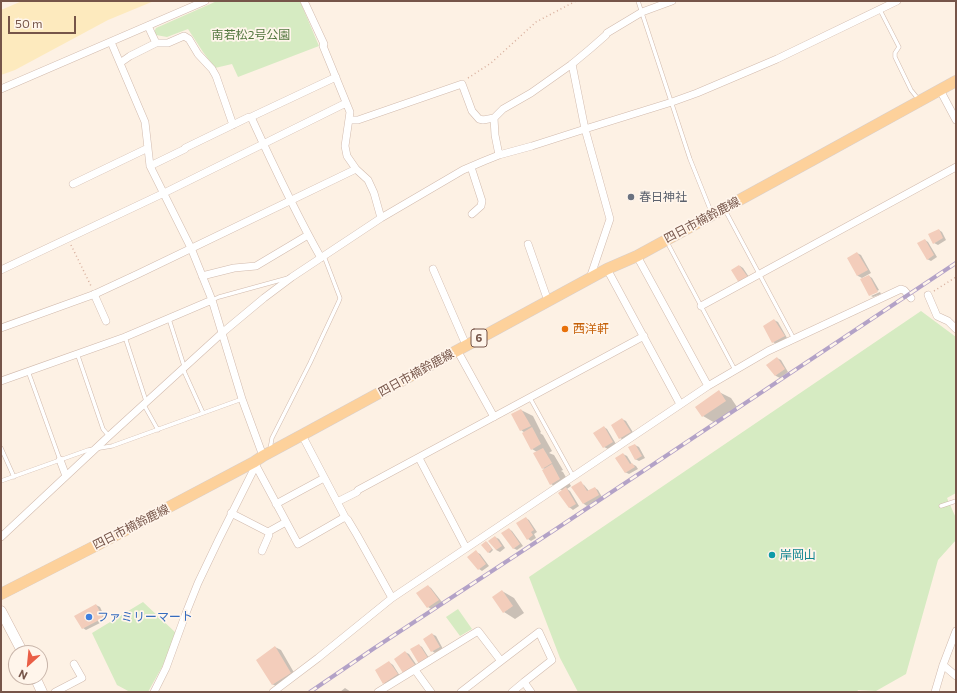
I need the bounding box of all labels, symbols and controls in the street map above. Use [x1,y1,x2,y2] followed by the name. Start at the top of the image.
[10,8,78,34] scale bar
[15,16,43,30] text: 50 m
[212,28,290,42] park label: 南若松2号公園
[639,190,687,204] place label: 春日神社
[626,192,636,202] marker: 春日神社
[662,194,742,246] street label: 四日市楠鈴鹿線
[573,322,609,336] place label: 西洋軒
[560,324,570,334] marker: 西洋軒
[471,329,487,347] road number: 6
[376,346,456,400] street label: 四日市楠鈴鹿線
[90,502,172,552] street label: 四日市楠鈴鹿線
[780,548,816,562] place label: 岸岡山
[767,550,777,560] marker: 岸岡山
[97,610,193,624] place label: ファミリーマート
[84,612,94,622] marker: ファミリーマート
[8,645,48,685] north arrow
[16,668,29,683] text: N

